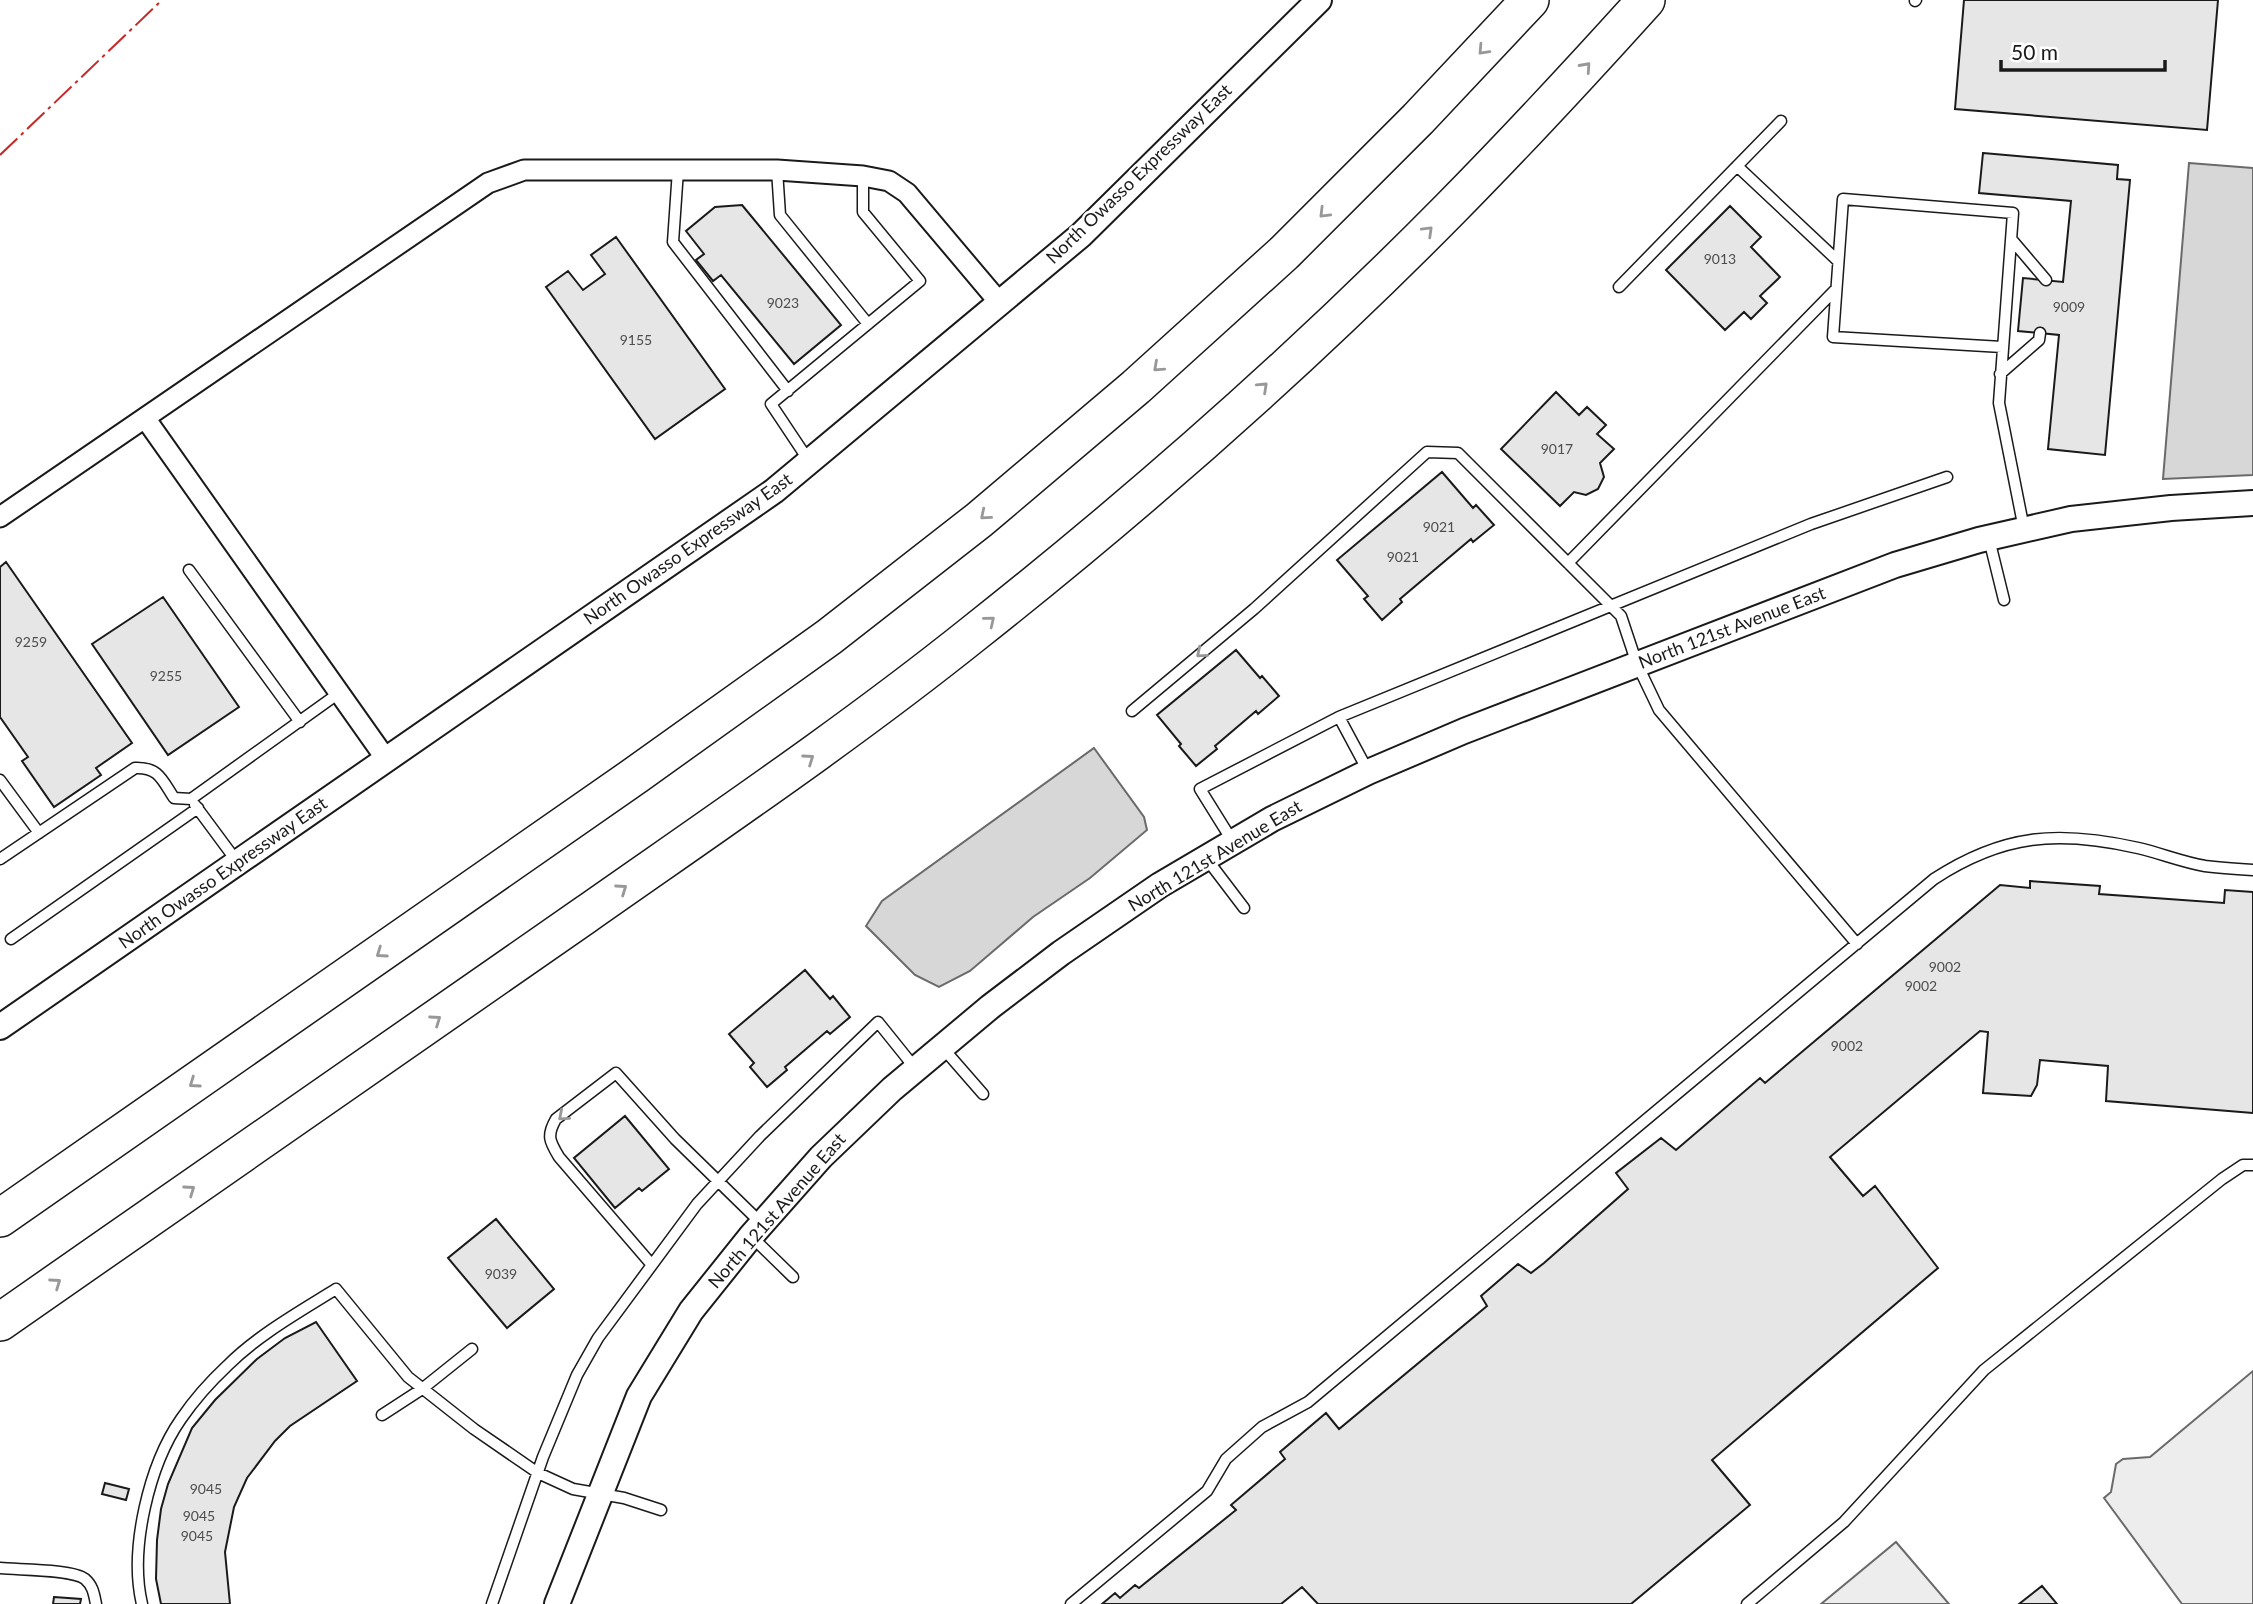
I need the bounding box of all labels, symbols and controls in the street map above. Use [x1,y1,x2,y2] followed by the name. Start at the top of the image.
[2001,28,2166,72] scale bar
[2011,39,2058,64] text: 50 m
[1479,42,1491,55] one-way arrow
[1577,62,1590,75] one-way arrow
[1041,78,1236,268] street label: North Owasso Expressway East
[1320,204,1333,217] one-way arrow
[1420,226,1433,239] one-way arrow
[1704,250,1736,267] house number: 9013
[767,294,799,311] house number: 9023
[2053,298,2085,315] house number: 9009
[620,331,652,348] house number: 9155
[1153,359,1166,372] one-way arrow
[1255,383,1268,396] one-way arrow
[1541,440,1573,457] house number: 9017
[579,467,796,629] street label: North Owasso Expressway East
[980,507,992,520] one-way arrow
[1423,518,1455,535] house number: 9021
[1387,548,1419,565] house number: 9021
[1635,581,1829,673] street label: North 121st Avenue East
[981,617,994,629] one-way arrow
[15,633,47,650] house number: 9259
[1197,645,1210,657] one-way arrow
[150,667,182,684] house number: 9255
[801,755,814,767] one-way arrow
[114,791,331,953] street label: North Owasso Expressway East
[1124,794,1306,916] street label: North 121st Avenue East
[614,885,627,897] one-way arrow
[376,945,389,957] one-way arrow
[1929,958,1961,975] house number: 9002
[1905,977,1937,994] house number: 9002
[428,1016,441,1028] one-way arrow
[1831,1037,1863,1054] house number: 9002
[189,1075,202,1088] one-way arrow
[558,1108,571,1120] one-way arrow
[703,1128,850,1292] street label: North 121st Avenue East
[182,1186,195,1198] one-way arrow
[485,1265,517,1282] house number: 9039
[48,1279,61,1291] one-way arrow
[190,1480,222,1497] house number: 9045
[183,1507,215,1524] house number: 9045
[181,1527,213,1544] house number: 9045

